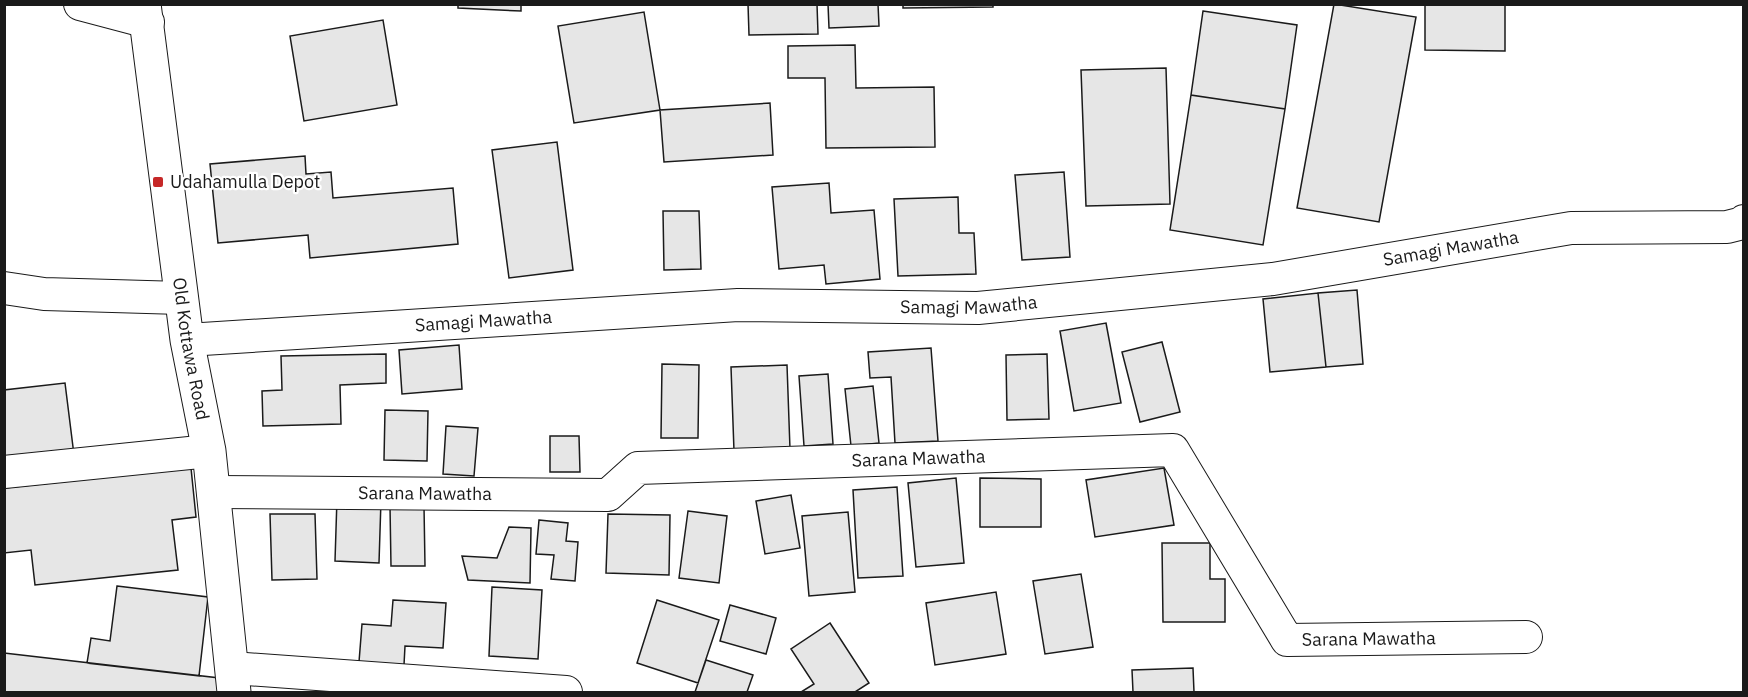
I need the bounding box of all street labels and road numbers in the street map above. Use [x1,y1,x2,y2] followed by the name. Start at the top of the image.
[1381,225,1521,271] street label: Samagi Mawatha
[168,276,215,422] street label: Old Kottawa Road
[900,290,1039,319] street label: Samagi Mawatha
[414,305,553,337] street label: Samagi Mawatha
[851,444,986,472] street label: Sarana Mawatha
[358,481,492,505] street label: Sarana Mawatha
[1302,626,1436,651] street label: Sarana Mawatha

